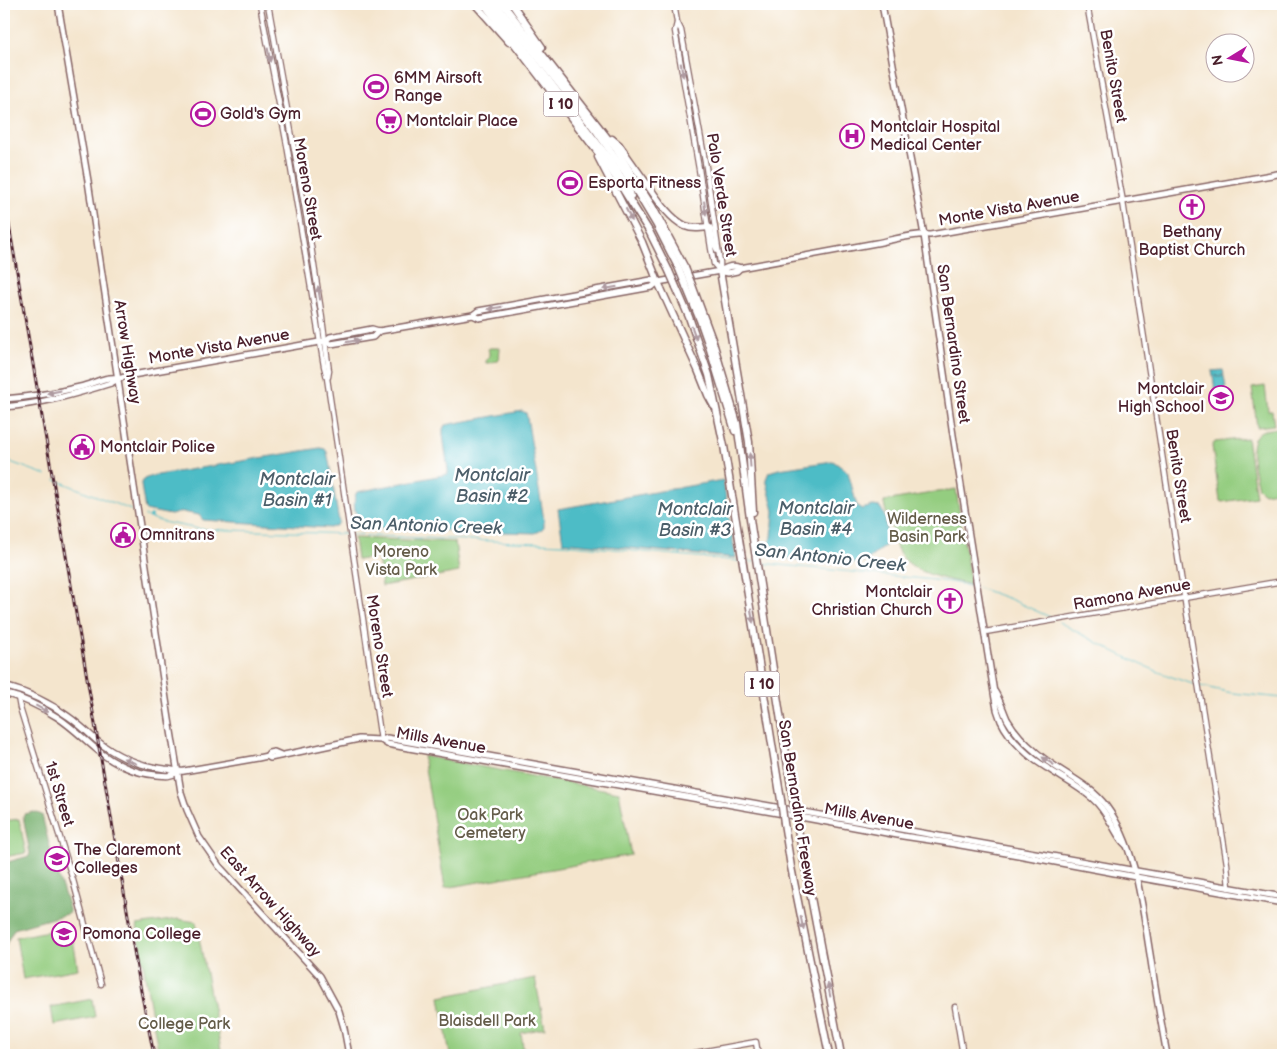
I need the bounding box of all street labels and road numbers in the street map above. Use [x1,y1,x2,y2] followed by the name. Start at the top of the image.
[1095,28,1131,124] street label: Benito Street
[544,92,578,116] road number: I 10
[702,132,740,258] street label: Palo Verde Street
[289,136,325,242] street label: Moreno Street
[937,187,1081,231] street label: Monte Vista Avenue
[932,263,974,425] street label: San Bernardino Street
[109,298,145,406] street label: Arrow Highway
[147,325,291,369] street label: Monte Vista Avenue
[1161,428,1195,524] street label: Benito Street
[1072,575,1193,615] street label: Ramona Avenue
[361,593,397,699] street label: Moreno Street
[744,672,780,696] road number: I 10
[774,719,820,898] street label: San Bernardino Freeway
[395,724,488,758] street label: Mills Avenue
[40,759,78,829] street label: 1st Street
[823,800,916,834] street label: Mills Avenue
[215,843,325,962] street label: East Arrow Highway

